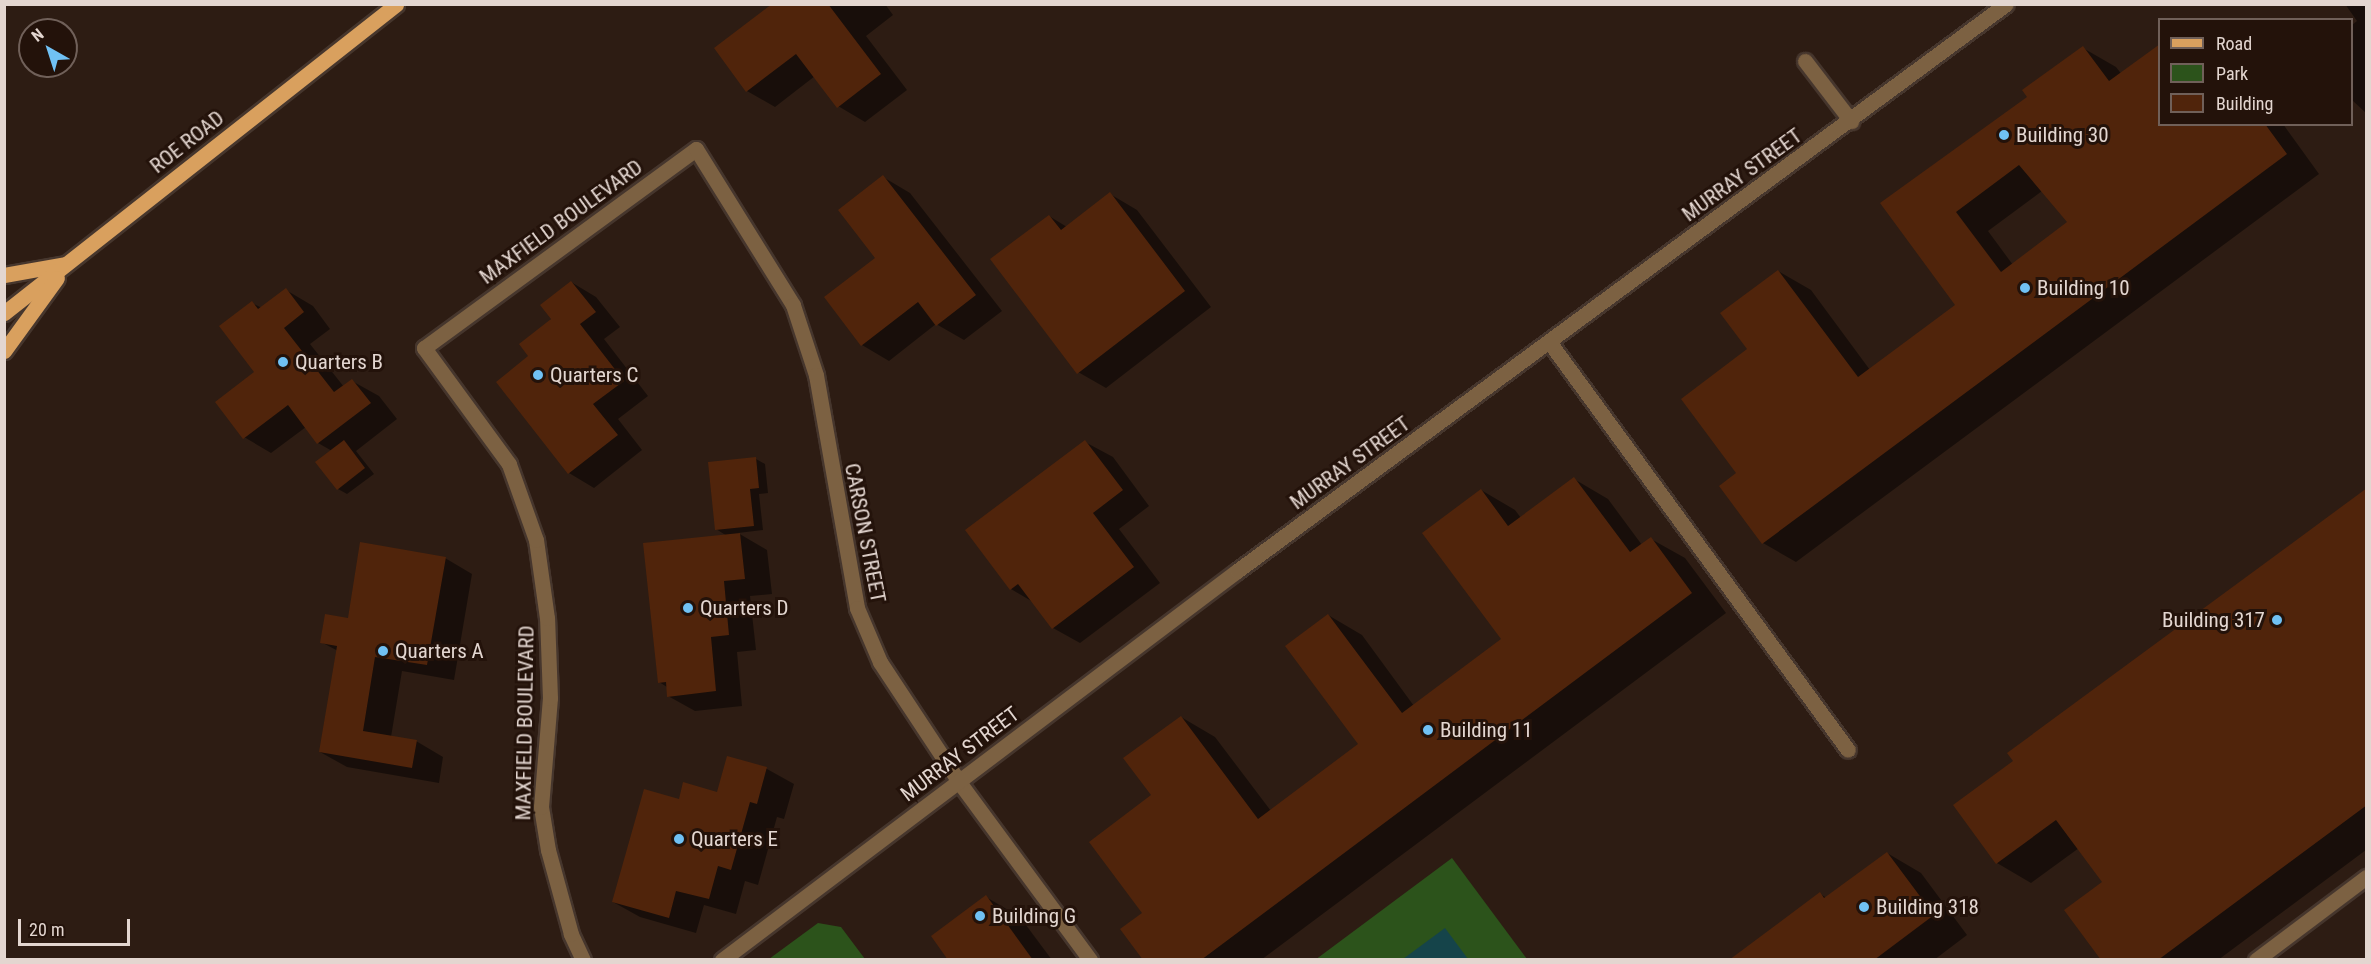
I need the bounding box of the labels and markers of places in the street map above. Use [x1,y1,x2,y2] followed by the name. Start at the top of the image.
[2016,122,2109,148] place label: Building 30
[1997,128,2011,142] marker: Building 30
[2037,275,2130,301] place label: Building 10
[2018,281,2032,295] marker: Building 10
[295,349,383,375] place label: Quarters B
[276,355,290,369] marker: Quarters B
[550,362,639,388] place label: Quarters C
[531,368,545,382] marker: Quarters C
[700,595,789,621] place label: Quarters D
[681,601,695,615] marker: Quarters D
[2162,607,2265,633] place label: Building 317
[2270,613,2284,627] marker: Building 317
[395,638,484,664] place label: Quarters A
[376,644,390,658] marker: Quarters A
[1440,717,1533,743] place label: Building 11
[1421,723,1435,737] marker: Building 11
[691,826,778,852] place label: Quarters E
[672,832,686,846] marker: Quarters E
[1876,894,1979,920] place label: Building 318
[1857,900,1871,914] marker: Building 318
[992,903,1076,929] place label: Building G
[973,909,987,923] marker: Building G

